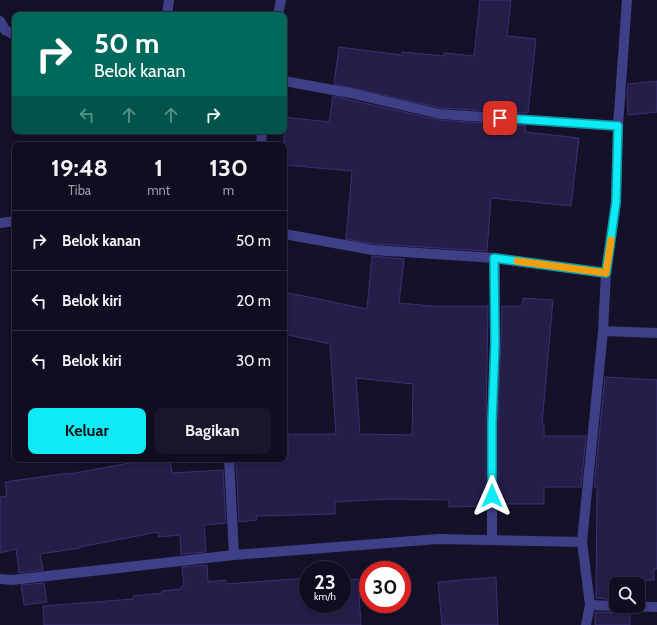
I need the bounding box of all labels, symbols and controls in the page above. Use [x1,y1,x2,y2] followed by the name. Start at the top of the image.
[94,26,159,60] text: 50 m
[28,28,80,80] icon: right
[94,60,186,82] text: Belok kanan
[483,101,517,135] pin
[76,104,98,126] icon: left
[118,104,140,126] icon: ahead
[160,104,182,126] icon: ahead
[202,104,224,126] icon: right
[489,107,511,129] icon: arrive
[51,153,108,182] text: 19:48
[154,153,163,182] text: 1
[209,153,248,182] text: 130
[68,182,91,198] text: Tiba
[147,182,170,198] text: mnt
[223,182,234,198] text: m
[28,230,50,252] icon: right
[62,232,141,250] text: Belok kanan
[236,232,271,250] text: 50 m
[28,290,50,312] icon: left
[62,292,122,310] text: Belok kiri
[236,292,271,310] text: 20 m
[28,350,50,372] icon: left
[62,352,122,370] text: Belok kiri
[236,352,271,370] text: 30 m
[28,408,146,454] button: Keluar
[154,408,271,454] button: Bagikan
[471,475,513,517] position arrow
[359,561,411,613] speed limit sign: 30
[314,570,336,594] text: 23
[609,577,645,613] map controls
[609,577,645,613] button: search
[314,590,336,603] text: km/h

